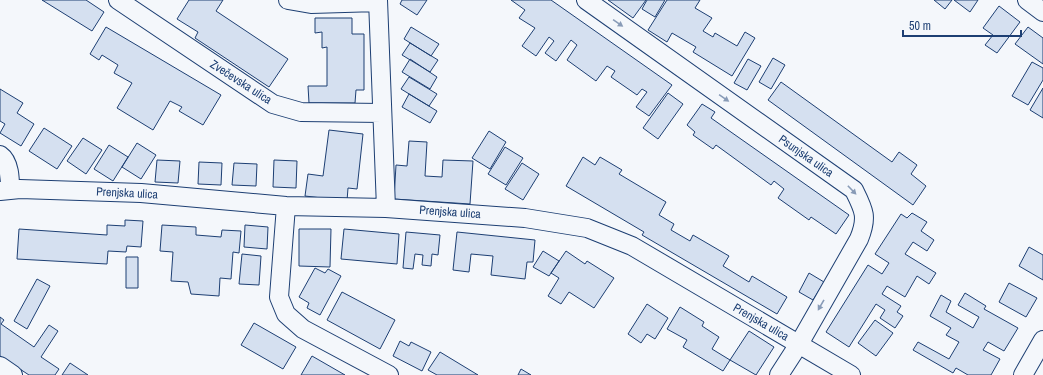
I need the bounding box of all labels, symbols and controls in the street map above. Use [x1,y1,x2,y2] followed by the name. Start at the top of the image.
[903,12,1021,38] scale bar
[612,18,623,27] one-way arrow
[909,18,931,34] text: 50 m
[207,56,275,108] street label: Zvečevska ulica
[718,94,729,102] one-way arrow
[775,131,837,181] street label: Psunjska ulica
[96,183,159,203] street label: Prenjska ulica
[847,185,856,195] one-way arrow
[419,202,482,222] street label: Prenjska ulica
[818,299,825,311] one-way arrow
[730,300,792,345] street label: Prenjska ulica

